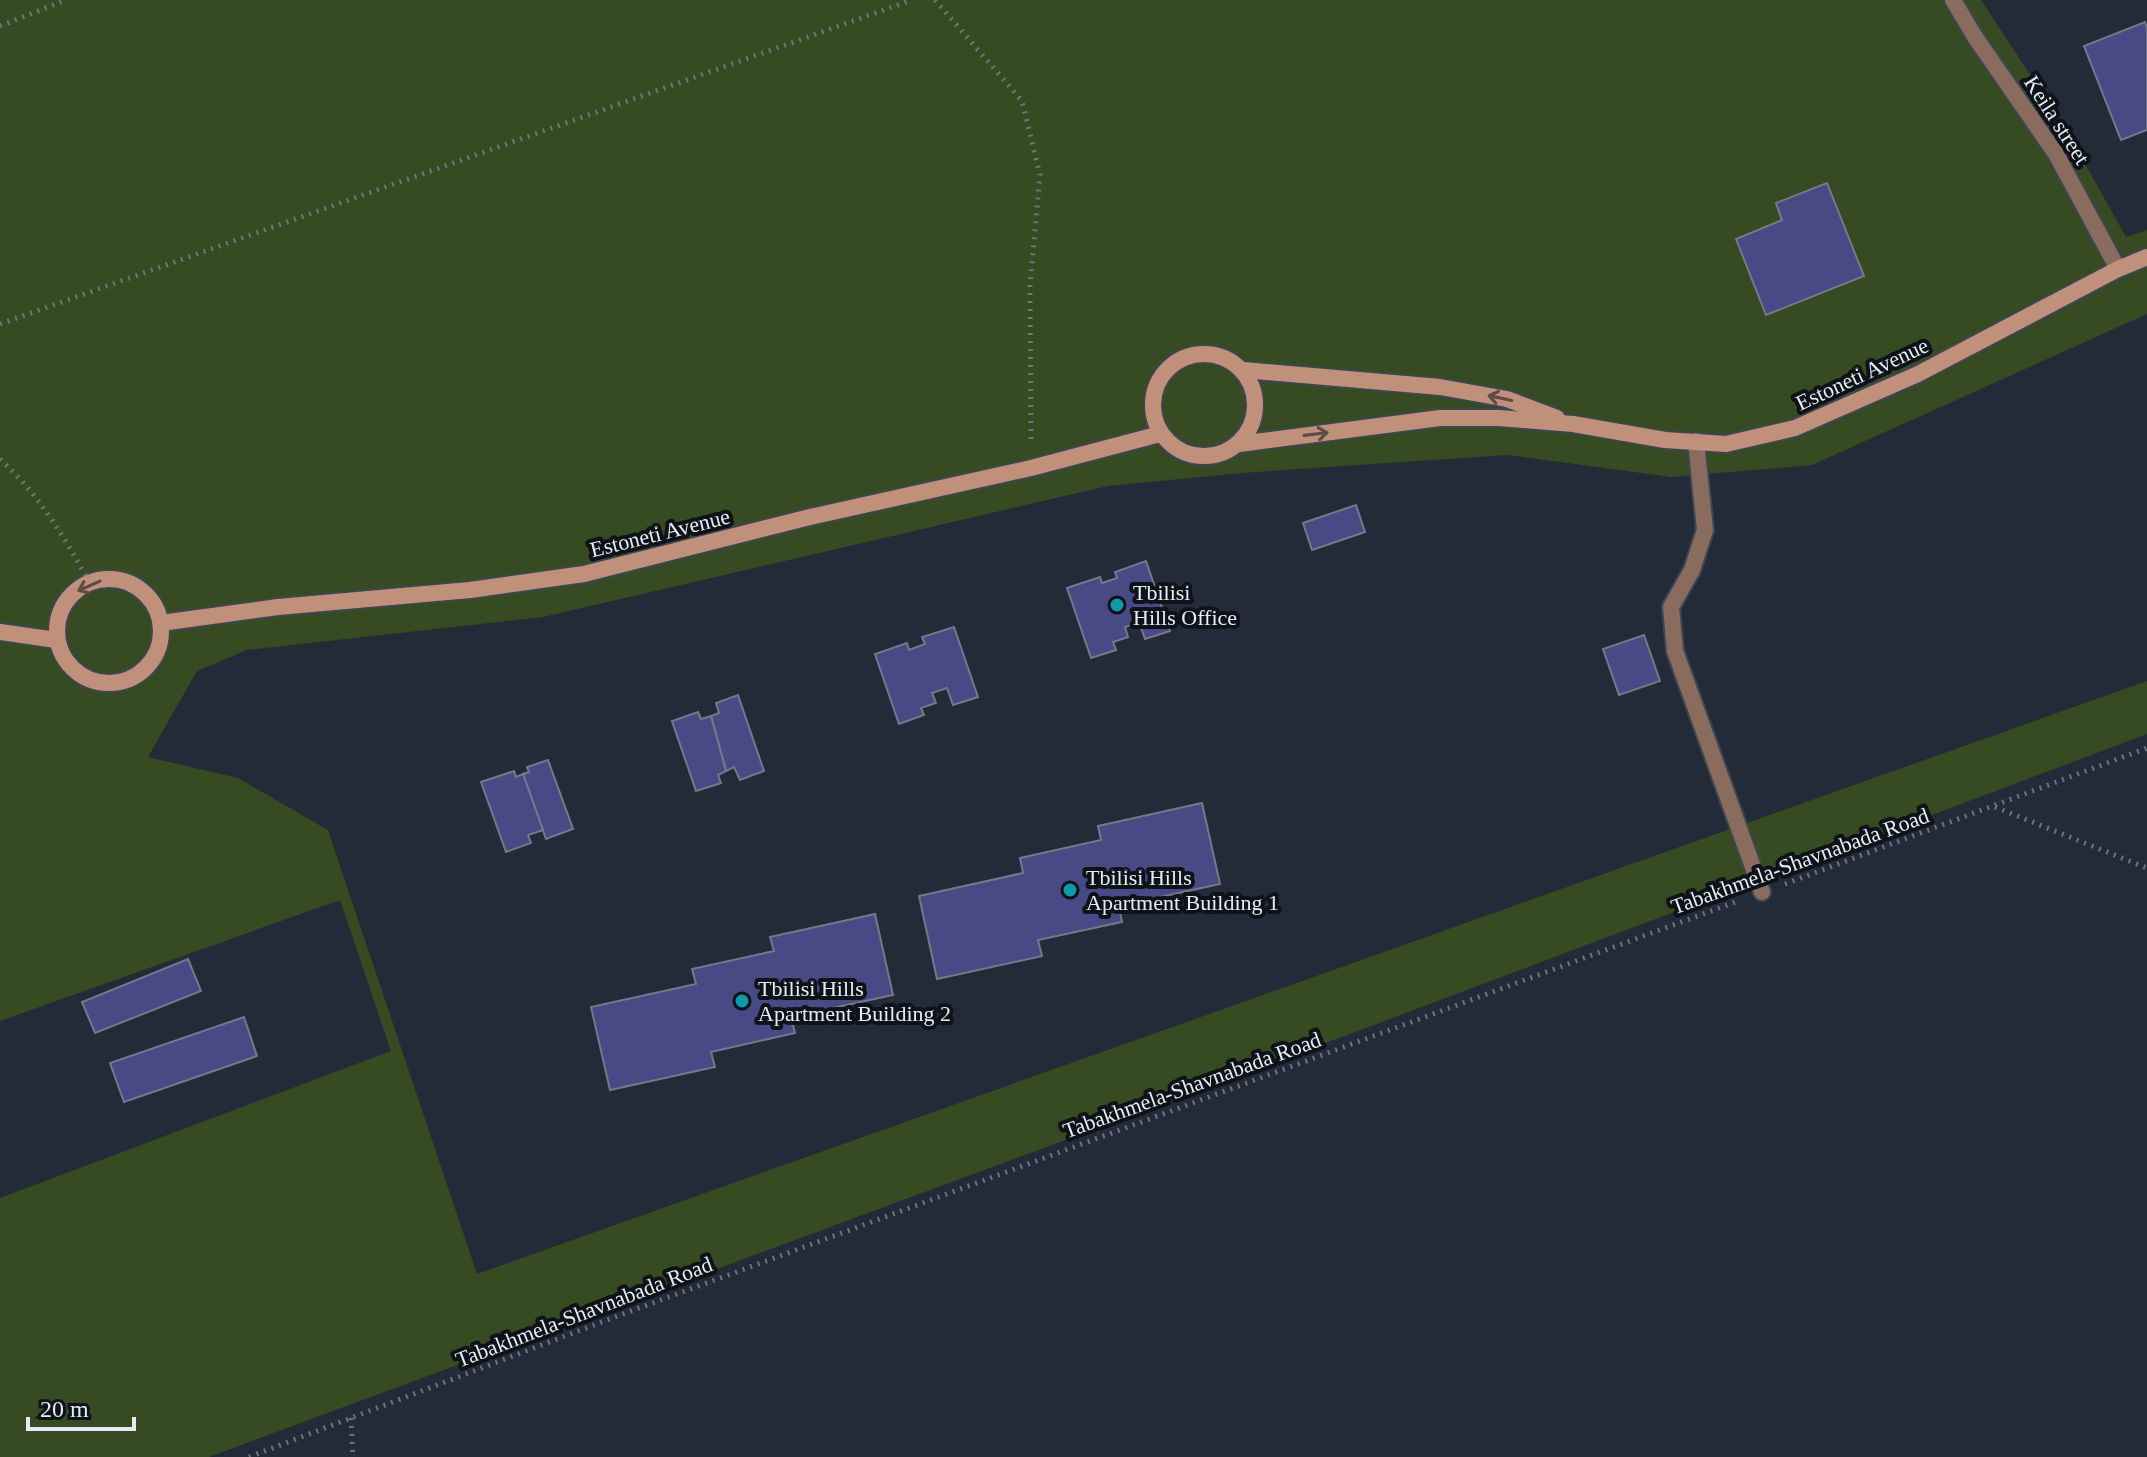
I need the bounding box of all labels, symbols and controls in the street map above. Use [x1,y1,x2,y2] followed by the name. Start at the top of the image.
[2019,71,2095,169] street label: Keila street
[1792,332,1932,416] street label: Estoneti Avenue
[1488,390,1513,405] one-way arrow
[1303,426,1328,441] one-way arrow
[588,504,732,562] street label: Estoneti Avenue
[77,579,101,594] one-way arrow
[1133,580,1237,630] place label: Tbilisi Hills Office
[1108,596,1126,614] marker: Tbilisi Hills Office
[1668,803,1932,919] street label: Tabakhmela-Shavnabada Road
[1086,865,1279,915] place label: Tbilisi Hills Apartment Building 1
[1061,881,1079,899] marker: Tbilisi Hills Apartment Building 1
[758,976,951,1026] place label: Tbilisi Hills Apartment Building 2
[733,992,751,1010] marker: Tbilisi Hills Apartment Building 2
[1060,1027,1324,1143] street label: Tabakhmela-Shavnabada Road
[452,1251,716,1373] street label: Tabakhmela-Shavnabada Road
[28,1381,134,1431] scale bar
[40,1396,89,1422] text: 20 m

